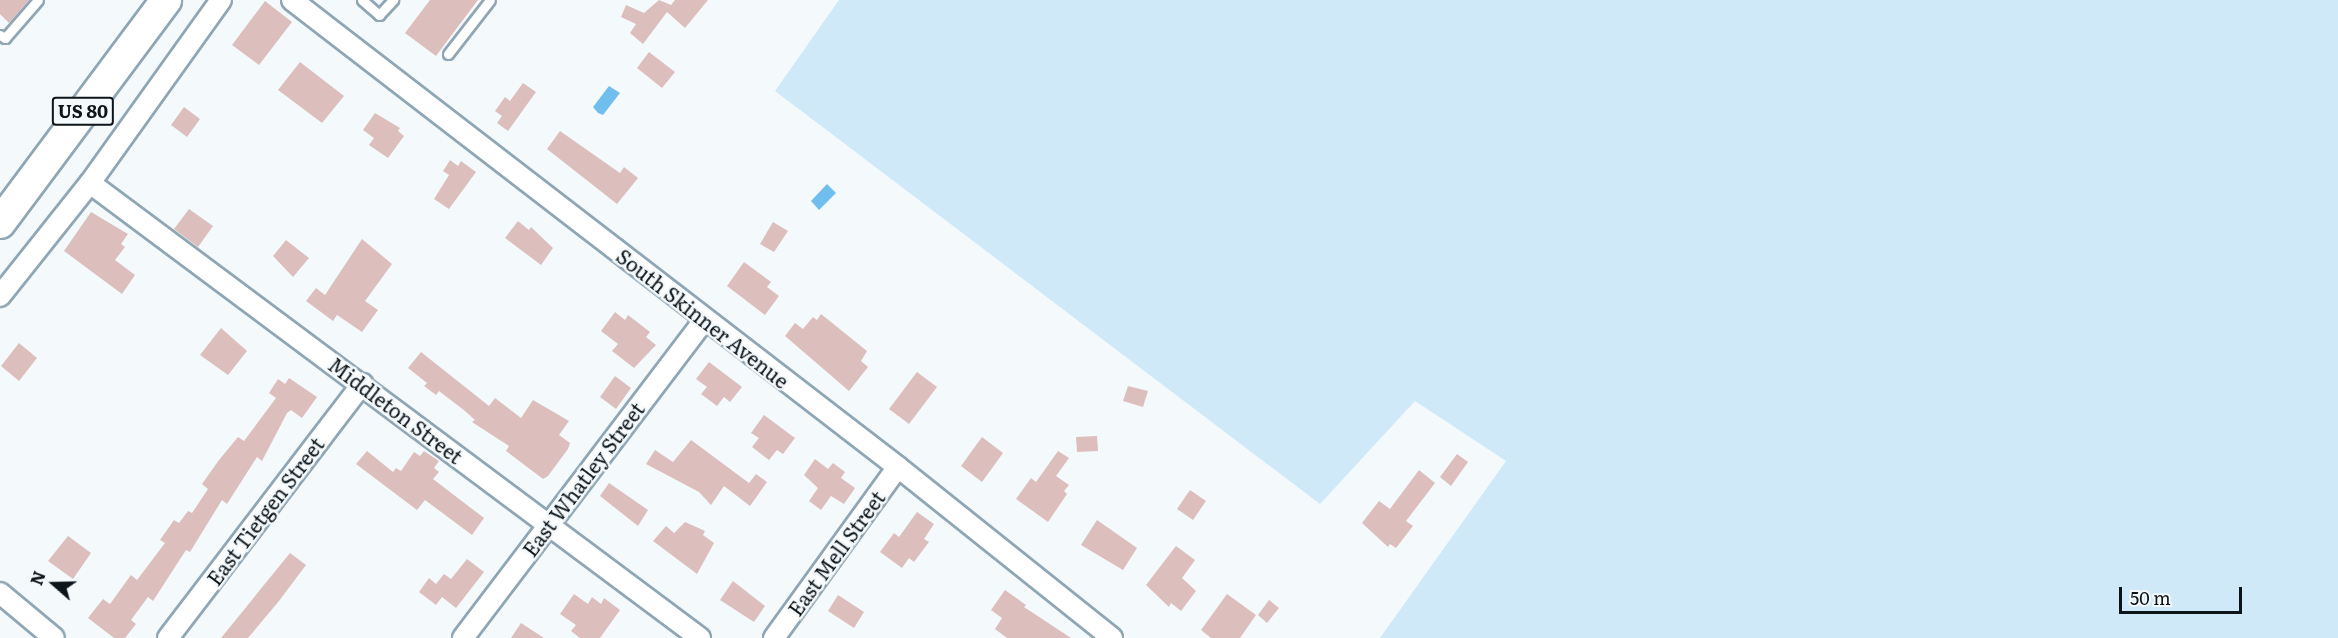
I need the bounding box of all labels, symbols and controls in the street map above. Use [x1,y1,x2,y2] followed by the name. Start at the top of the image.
[52,96,115,126] road number: US 80
[612,243,794,393] street label: South Skinner Avenue
[324,352,468,468] street label: Middleton Street
[517,397,649,561] street label: East Whatley Street
[202,432,328,590] street label: East Tietgen Street
[783,486,889,620] street label: East Mell Street
[24,554,84,614] north arrow
[24,567,51,588] text: N
[2122,575,2245,613] scale bar
[2130,584,2171,611] text: 50 m

